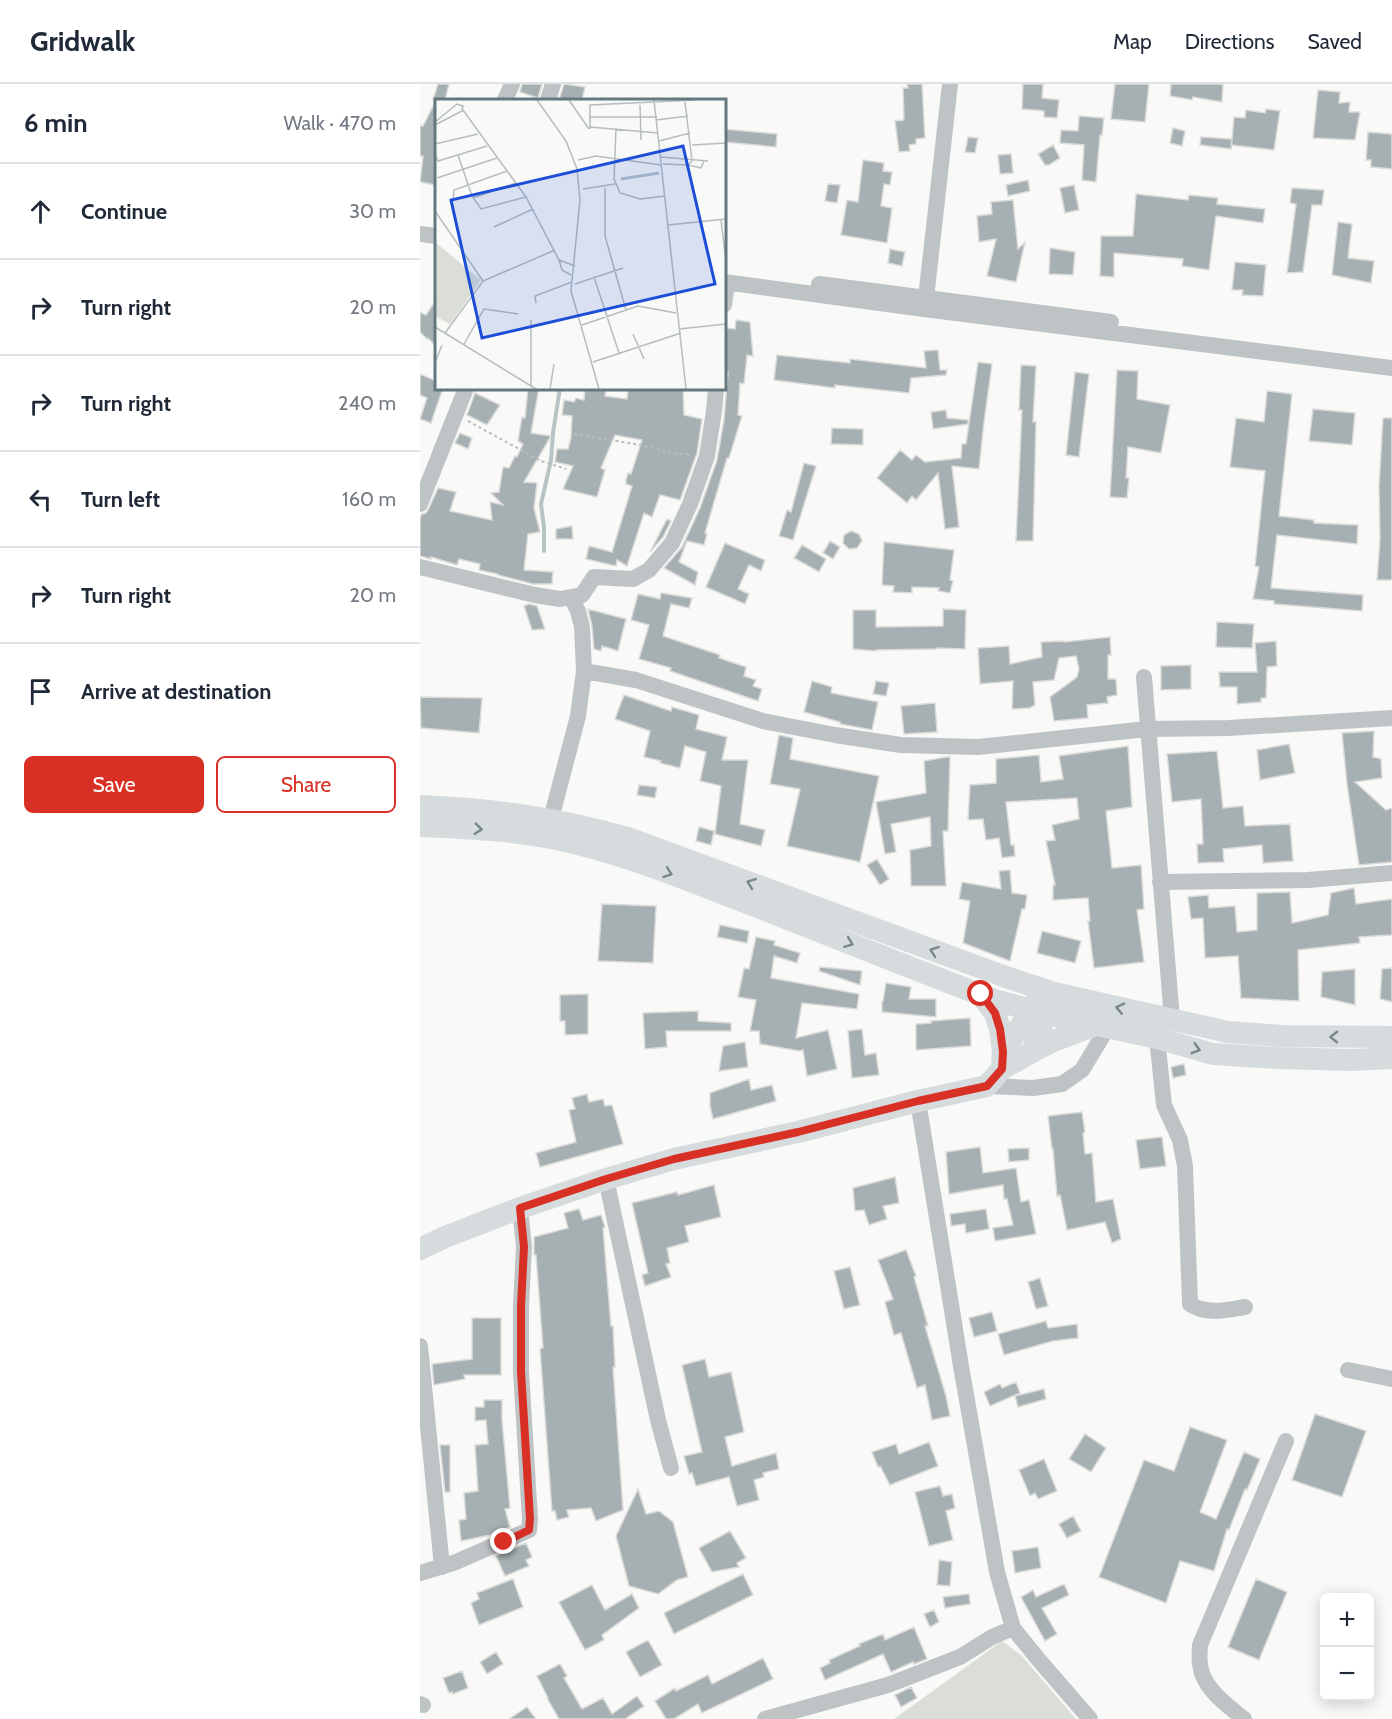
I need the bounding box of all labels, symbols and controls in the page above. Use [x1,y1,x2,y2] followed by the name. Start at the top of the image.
[30,24,135,58] text: Gridwalk
[1113,29,1152,54] text: Map
[1185,29,1274,54] text: Directions
[1307,29,1362,54] text: Saved
[435,99,726,390] inset map
[24,107,88,139] text: 6 min
[283,111,396,135] text: Walk · 470 m
[24,195,57,228] icon: ahead
[81,198,167,225] text: Continue
[349,199,396,223] text: 30 m
[24,291,57,324] icon: right
[81,294,171,321] text: Turn right
[350,295,396,319] text: 20 m
[24,387,57,420] icon: right
[81,390,171,417] text: Turn right
[338,391,396,415] text: 240 m
[24,483,57,516] icon: left
[81,486,160,513] text: Turn left
[342,487,396,511] text: 160 m
[24,579,57,612] icon: right
[81,582,171,609] text: Turn right
[350,583,396,607] text: 20 m
[24,675,57,708] icon: arrive
[81,678,271,705] text: Arrive at destination
[24,756,204,813] button: Save
[216,756,396,813] button: Share
[474,822,483,835] one-way arrow
[662,865,672,878] one-way arrow
[746,878,757,891] one-way arrow
[843,936,854,948] one-way arrow
[929,945,940,958] one-way arrow
[967,980,993,1006] route start
[1116,1002,1126,1015] one-way arrow
[1329,1031,1338,1043] one-way arrow
[1190,1042,1201,1054] one-way arrow
[490,1528,516,1554] route end
[1320,1593,1374,1701] map controls
[1320,1593,1374,1647] button: +
[1320,1647,1374,1701] button: −

